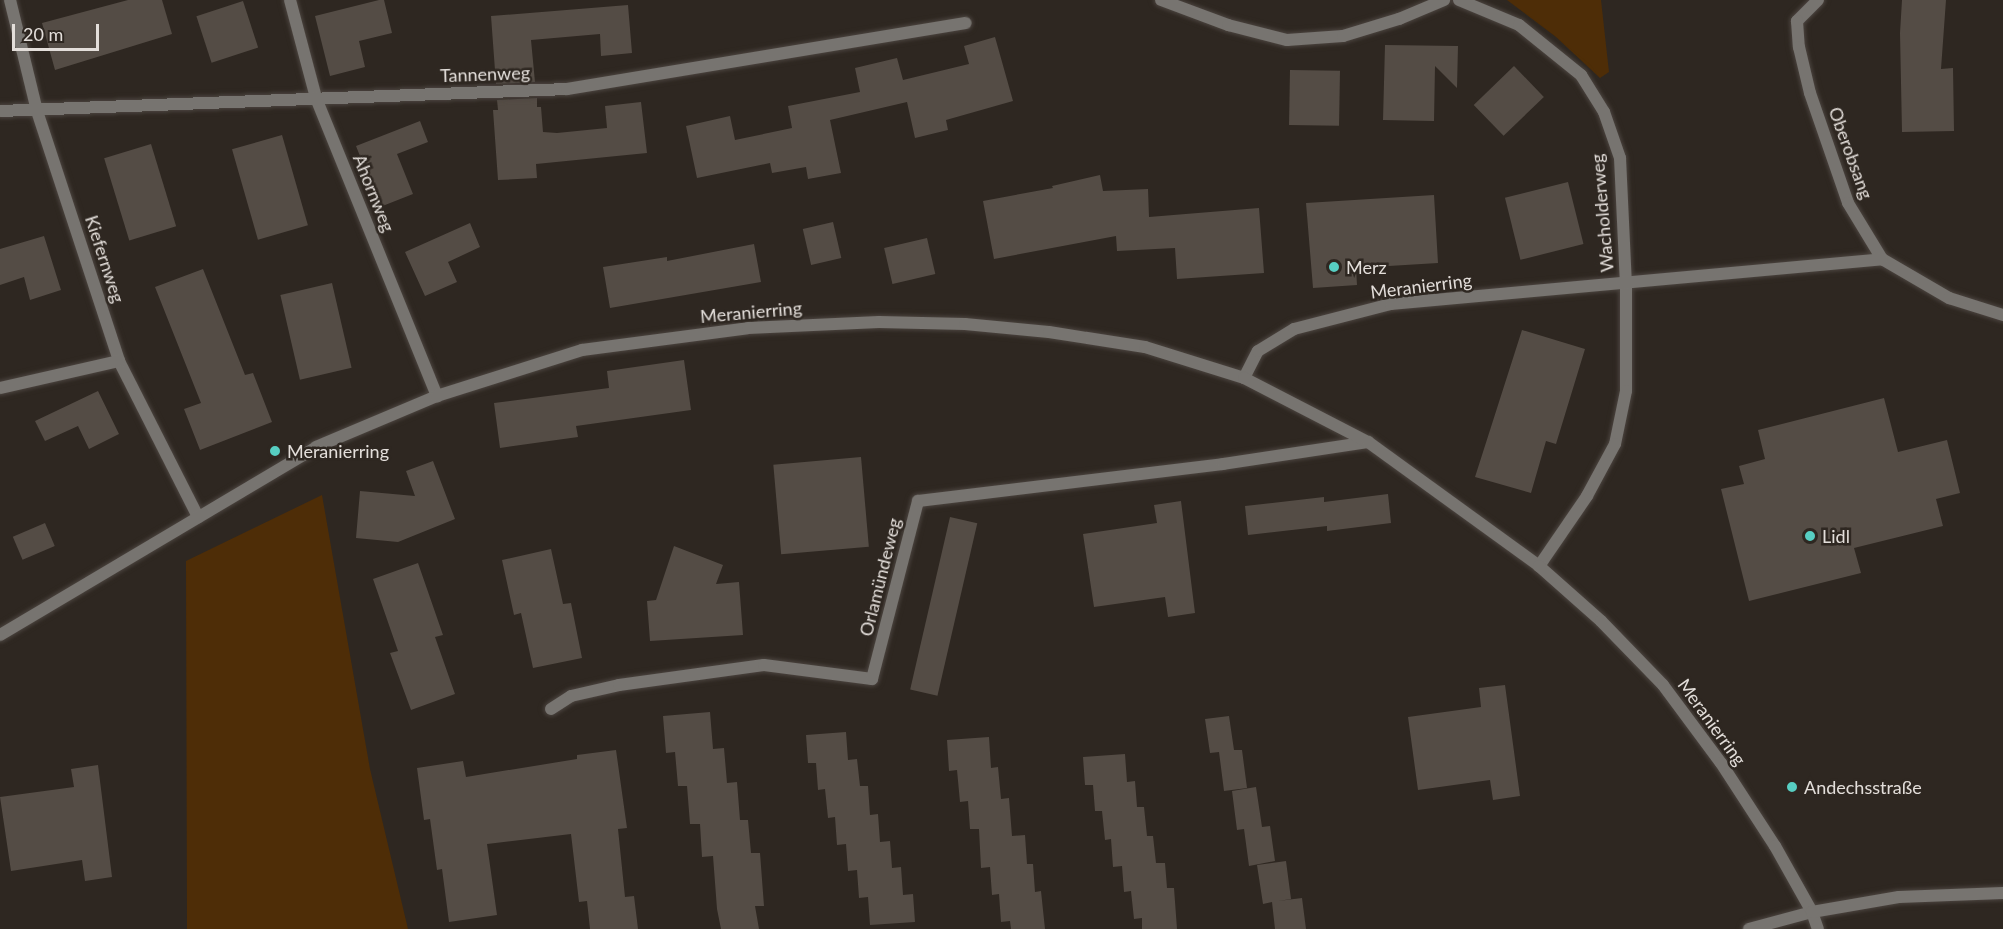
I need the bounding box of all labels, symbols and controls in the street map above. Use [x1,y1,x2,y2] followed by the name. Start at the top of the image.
[15,12,102,50] scale bar
[23,23,63,45] text: 20 m
[440,62,530,86] street label: Tannenweg
[1824,104,1878,202] street label: Oberobsang
[349,151,399,235] street label: Ahornweg
[1586,153,1618,273] street label: Wacholderweg
[81,213,129,305] street label: Kiefernweg
[1346,256,1387,278] place label: Merz
[1327,260,1341,274] marker: Merz
[1369,269,1473,303] street label: Meranierring
[699,297,803,327] street label: Meranierring
[287,440,389,462] place label: Meranierring
[268,444,282,458] marker: Meranierring
[855,516,905,638] street label: Orlamündeweg
[1822,525,1850,547] place label: Lidl
[1803,529,1817,543] marker: Lidl
[1673,674,1751,770] street label: Meranierring
[1804,776,1922,798] place label: Andechsstraße
[1785,780,1799,794] marker: Andechsstraße

